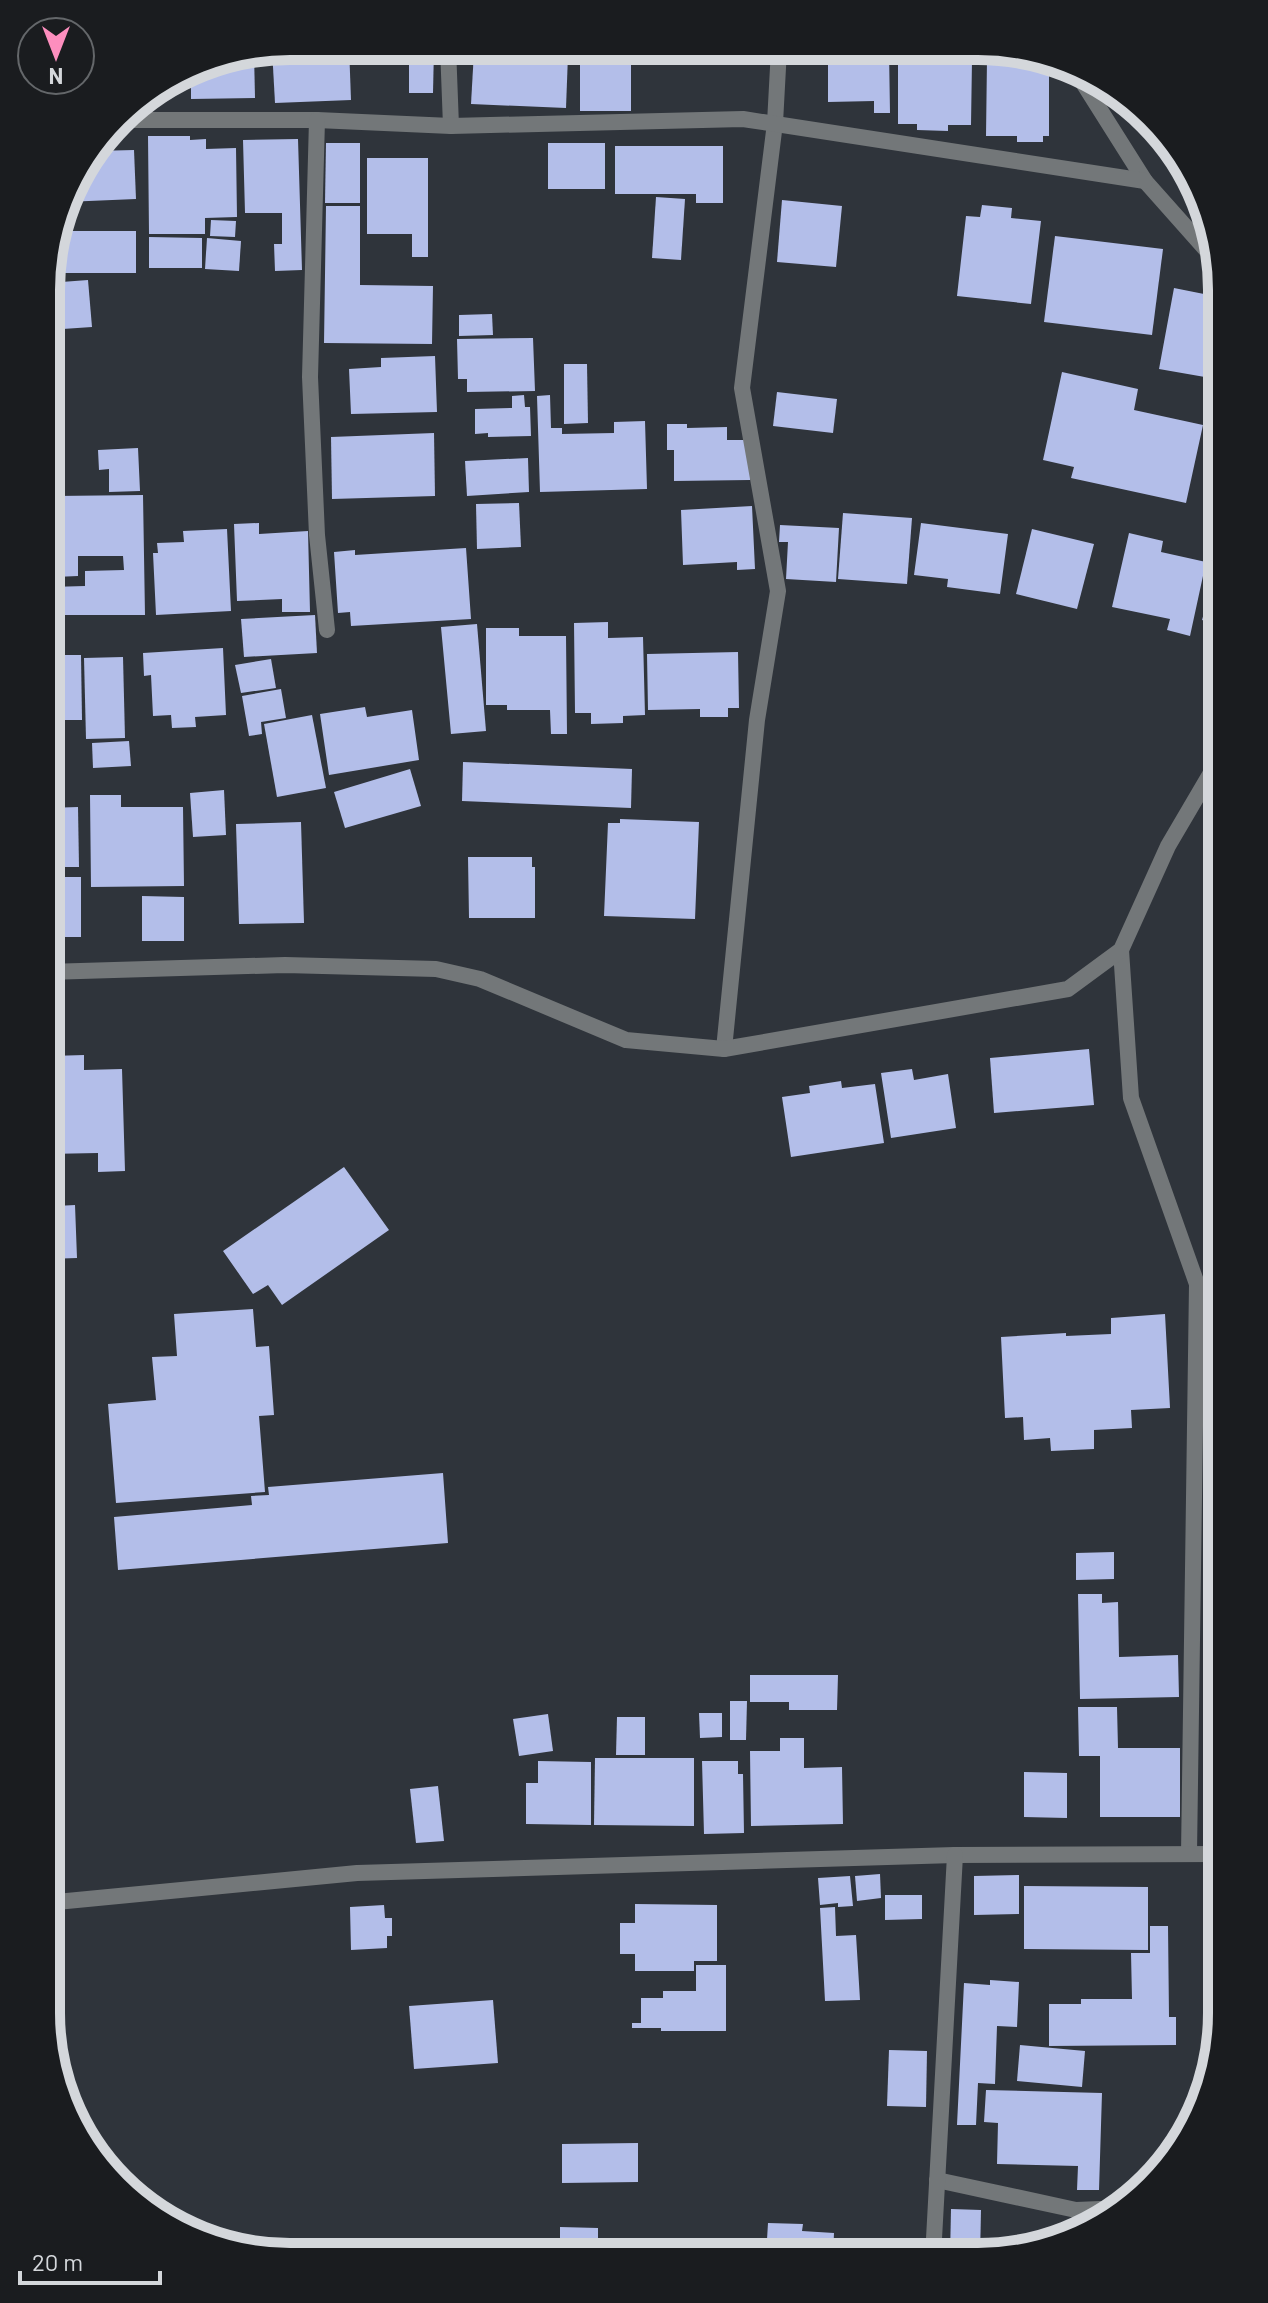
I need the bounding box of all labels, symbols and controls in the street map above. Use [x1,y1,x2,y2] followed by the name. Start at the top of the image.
[16,16,96,96] north arrow
[49,64,63,90] text: N
[20,2235,160,2285] scale bar
[32,2247,83,2276] text: 20 m

